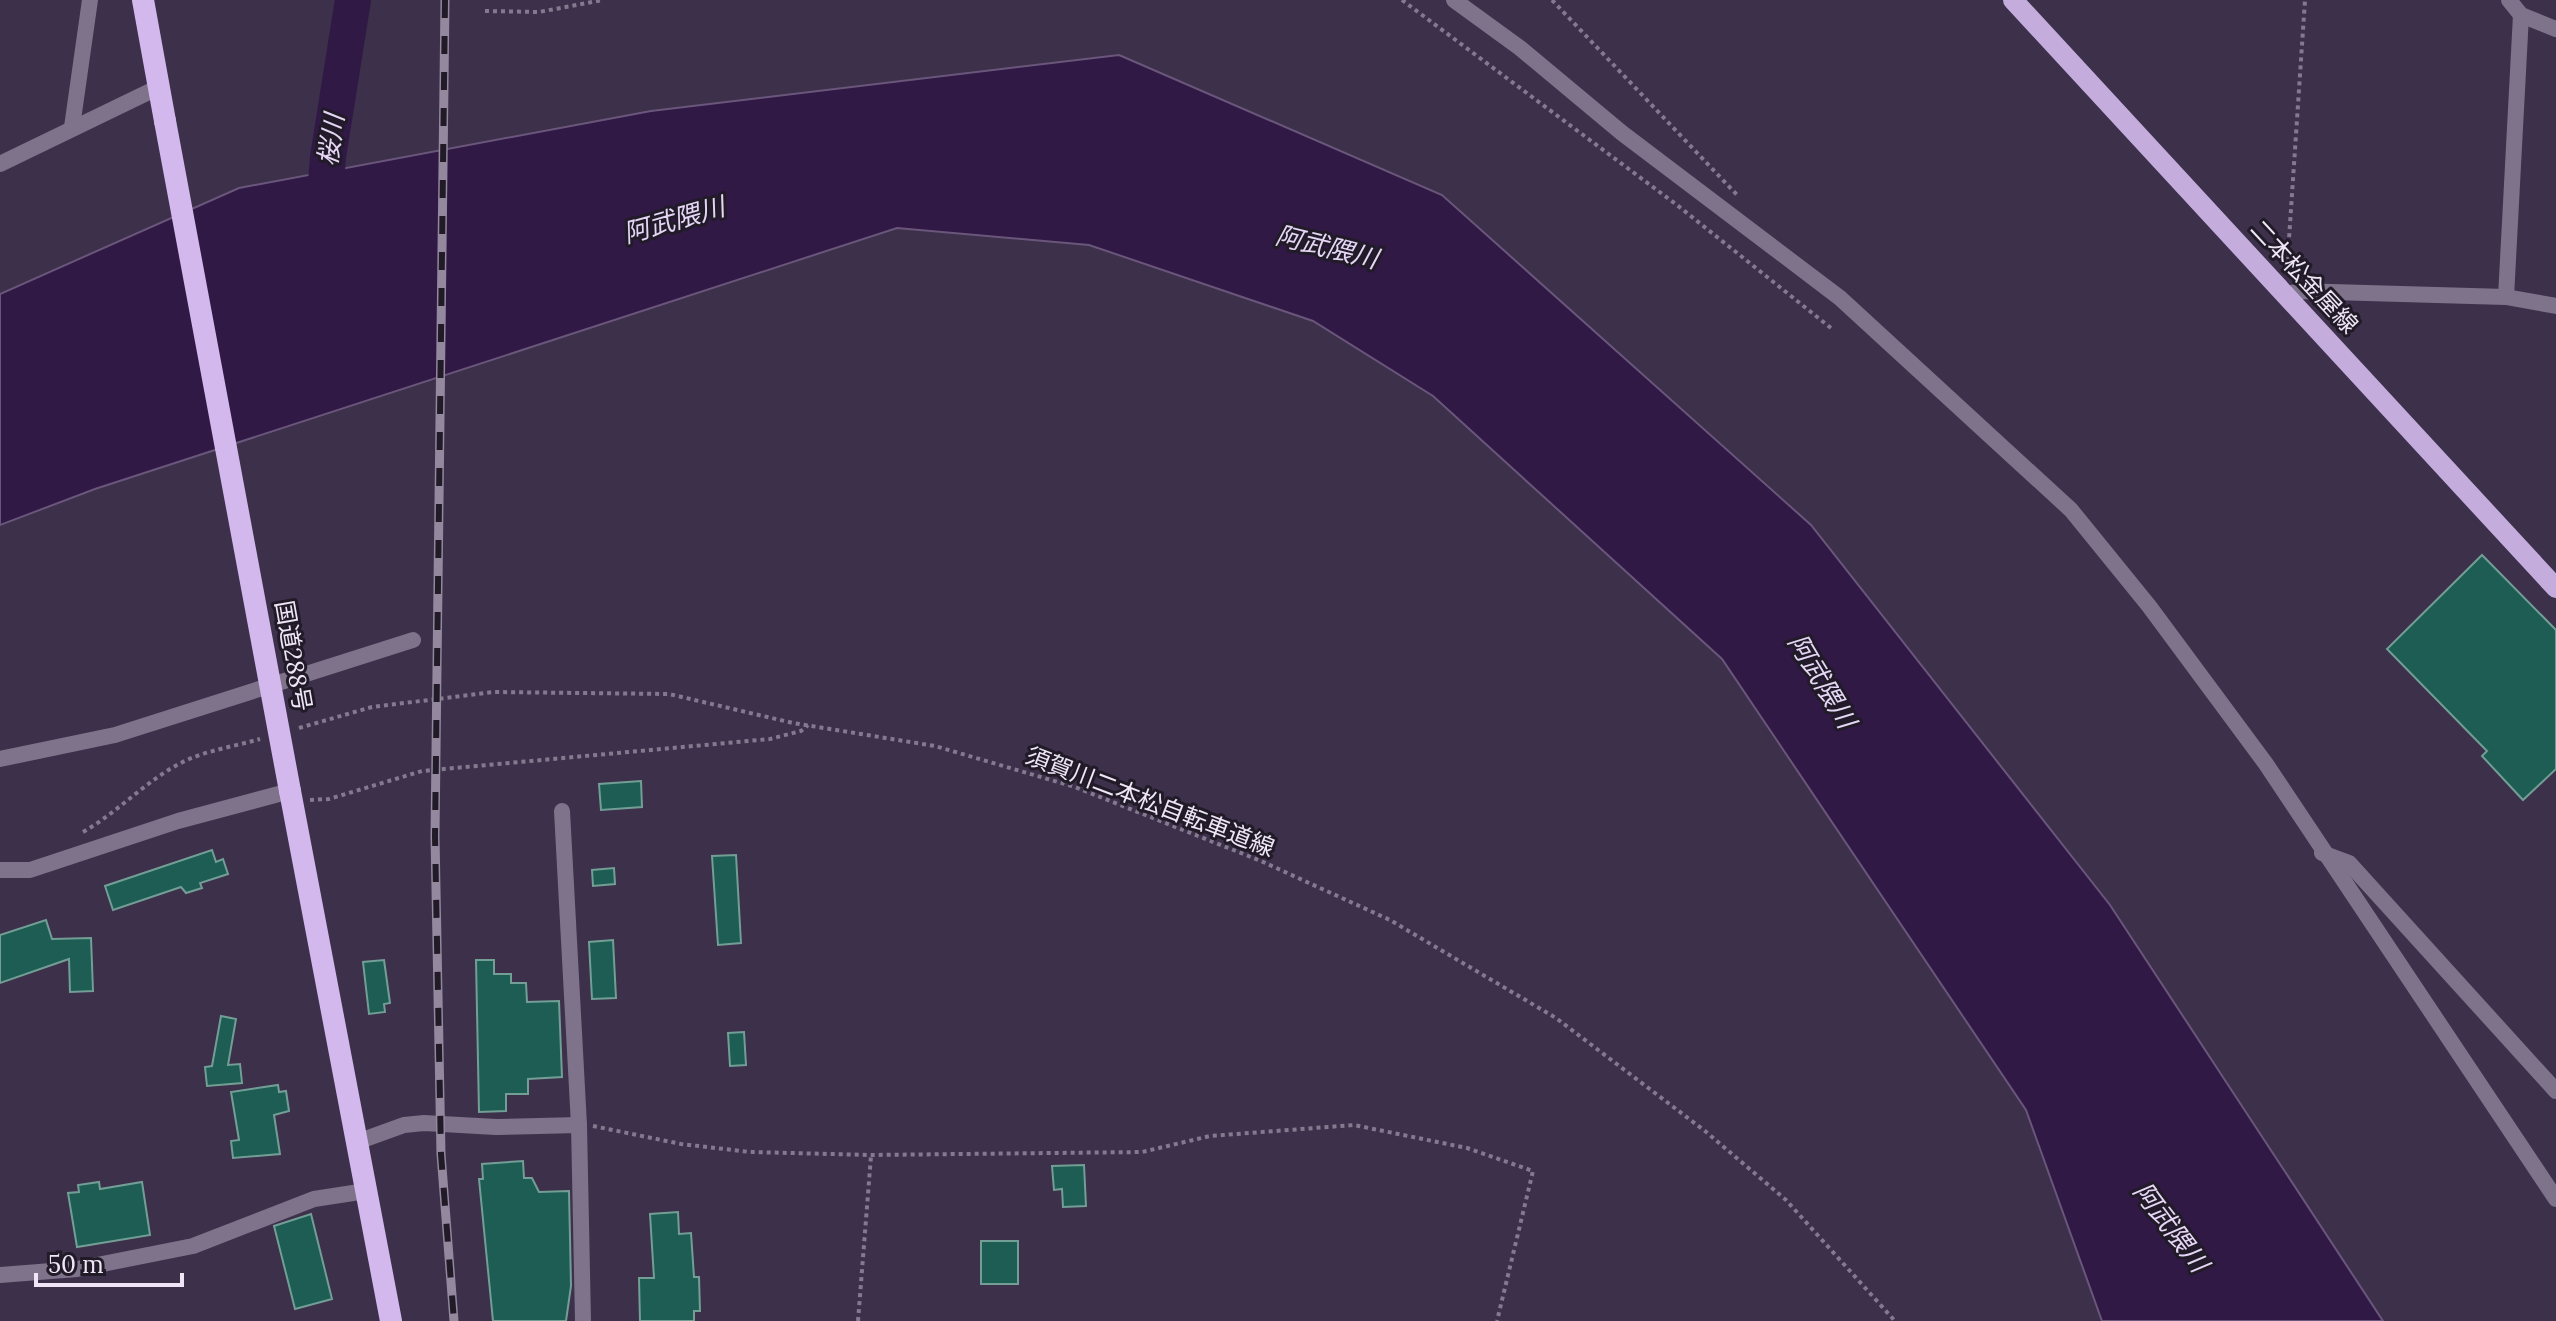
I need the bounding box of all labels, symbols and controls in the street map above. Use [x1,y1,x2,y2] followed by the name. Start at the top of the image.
[311,109,351,168] water label: 桜川
[619,189,731,250] water label: 阿武隈川
[2244,213,2365,340] street label: 二本松金屋線
[1273,218,1384,276] water label: 阿武隈川
[269,598,318,714] street label: 国道288号
[1781,628,1865,736] water label: 阿武隈川
[1021,740,1279,863] street label: 須賀川二本松自転車道線
[2127,1175,2218,1281] water label: 阿武隈川
[36,1237,182,1287] scale bar
[48,1249,104,1280] text: 50 m

